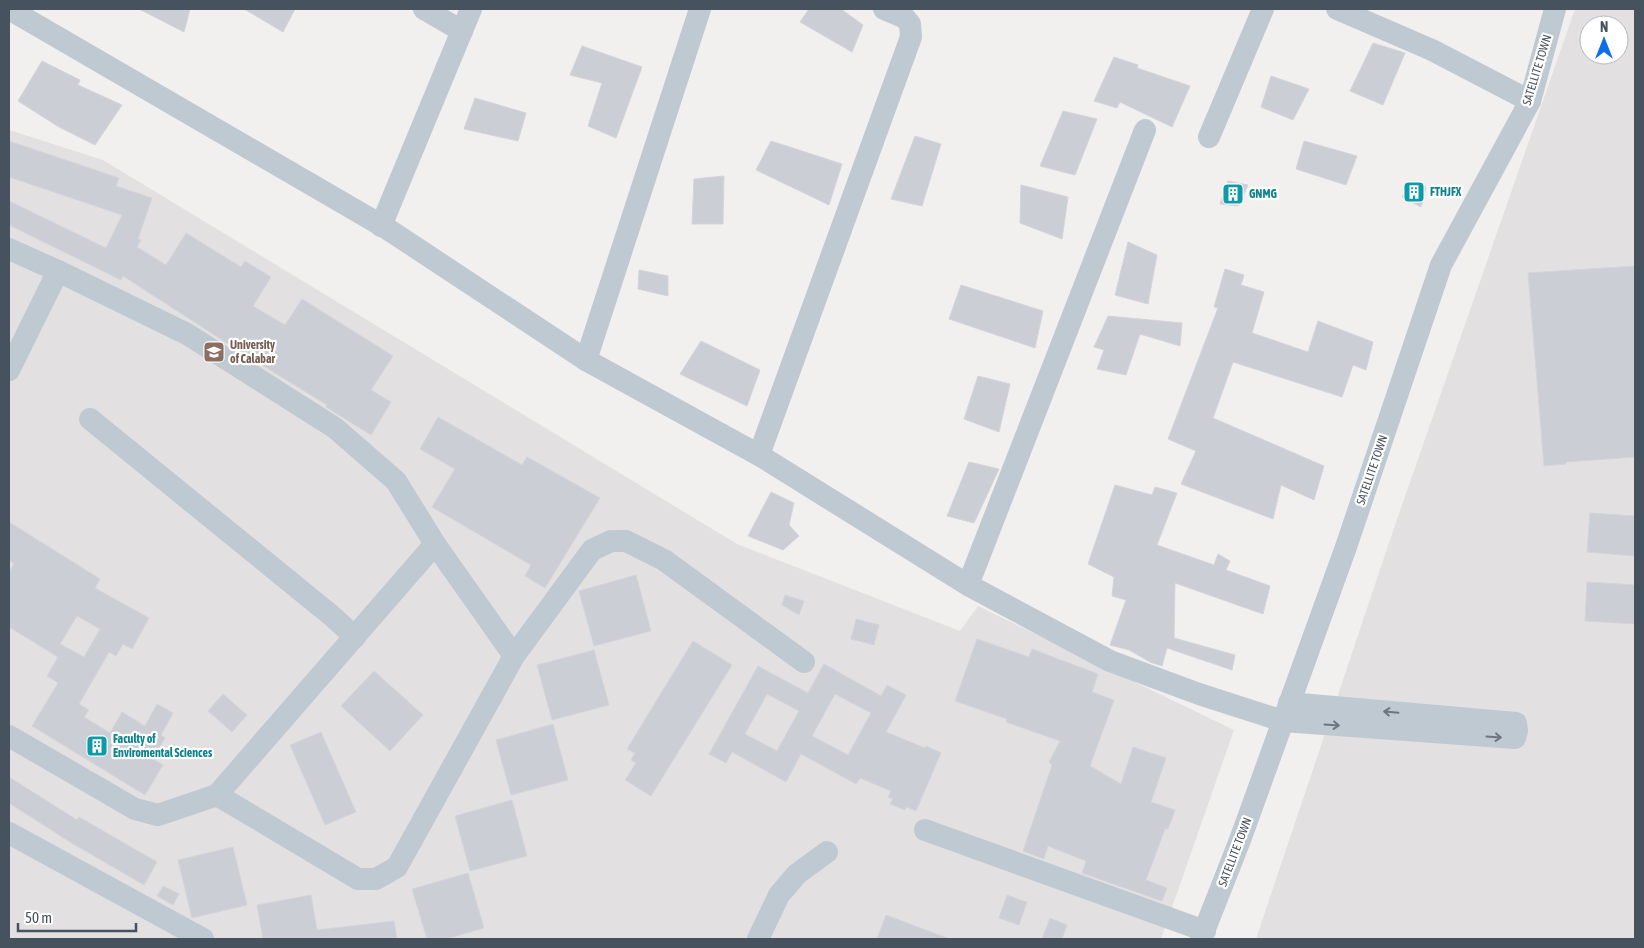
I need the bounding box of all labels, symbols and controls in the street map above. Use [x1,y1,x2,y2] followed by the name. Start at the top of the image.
[1579,15,1629,65] north arrow
[1600,19,1608,35] text: N
[1520,33,1554,107] street label: SATELLITE TOWN
[1402,180,1426,204] building icon: FTHJFX
[1221,182,1245,206] building icon: GNMG
[1430,185,1462,199] place label: FTHJFX
[1249,187,1277,201] place label: GNMG
[230,338,276,366] place label: University of Calabar
[202,340,226,364] school or university icon: University of Calabar
[1354,433,1390,507] street label: SATELLITE TOWN
[1384,707,1400,717] one-way arrow
[1323,720,1339,729] one-way arrow
[113,732,213,760] place label: Faculty of Enviromental Sciences
[1485,732,1501,741] one-way arrow
[85,734,109,758] building icon: Faculty of Enviromental Sciences
[1215,815,1255,889] street label: SATELLITE TOWN
[18,900,135,932] scale bar
[25,909,52,926] text: 50 m

